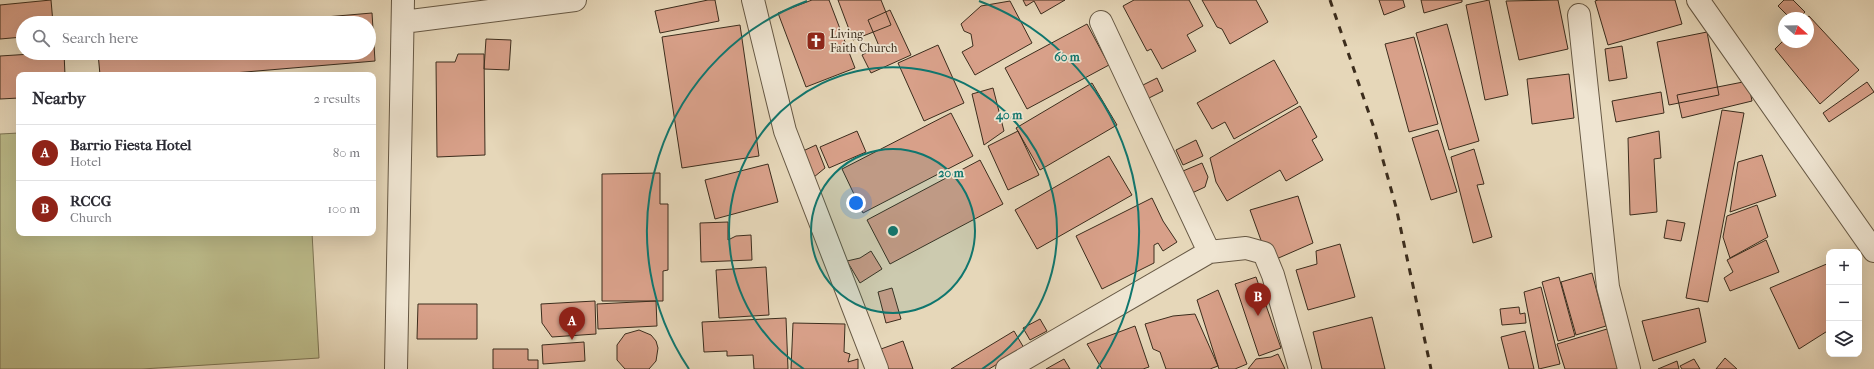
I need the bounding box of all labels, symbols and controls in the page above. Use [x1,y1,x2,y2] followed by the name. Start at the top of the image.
[1778,12,1814,48] north arrow
[16,16,376,60] search box
[30,27,52,49] icon: search
[830,27,898,55] place label: Living Faith Church
[62,29,138,47] text: Search here
[805,30,827,52] church icon: Living Faith Church
[1054,50,1081,64] text: 60 m
[32,88,86,108] text: Nearby
[314,91,360,106] text: 2 results
[995,108,1023,123] text: 40 m
[70,136,192,154] text: Barrio Fiesta Hotel
[41,145,49,160] text: A
[333,145,360,160] text: 80 m
[70,154,101,169] text: Hotel
[938,166,965,180] text: 20 m
[70,192,111,210] text: RCCG
[846,193,866,213] your location
[41,201,49,216] text: B
[327,201,360,216] text: 100 m
[70,210,112,225] text: Church
[886,224,900,238] centre of rings
[1826,249,1862,357] map controls
[1826,249,1862,285] button: +
[1245,283,1271,316] pin: B
[1826,285,1862,321] button: −
[559,307,585,340] pin: A
[1826,321,1862,357] button: layers

